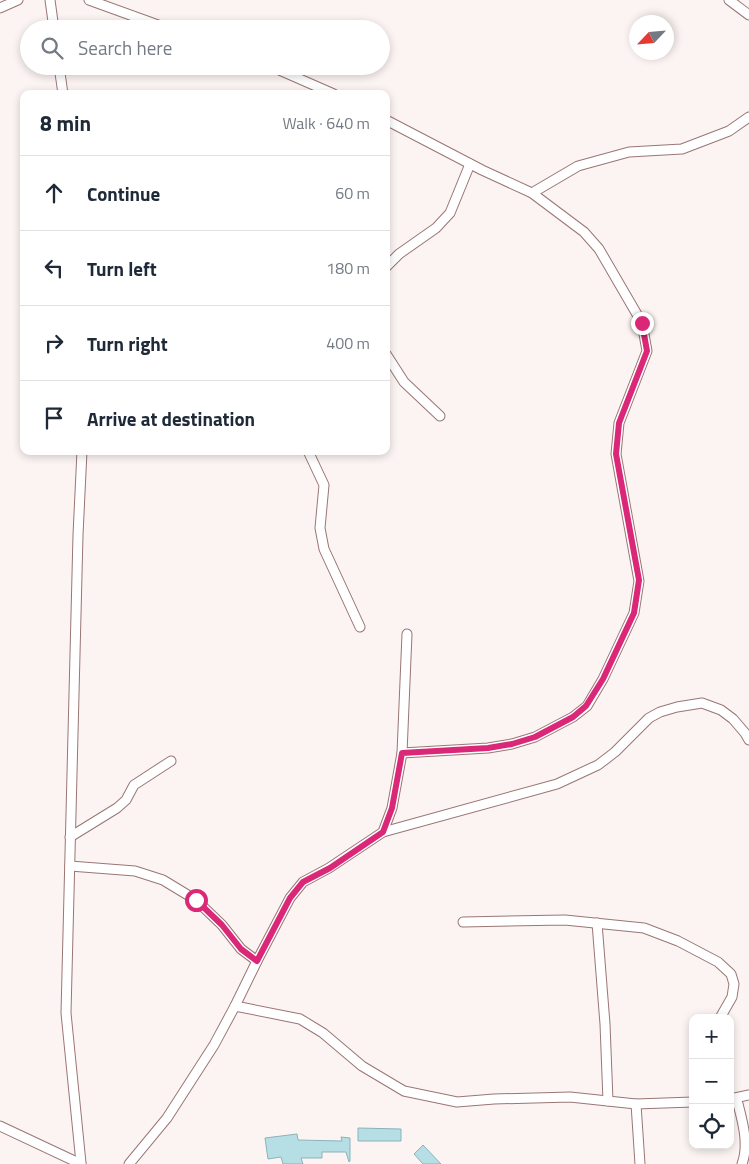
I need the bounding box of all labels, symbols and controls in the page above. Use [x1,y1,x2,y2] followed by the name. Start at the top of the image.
[629,15,674,60] north arrow
[20,20,390,75] search box
[78,33,172,62] text: Search here
[38,34,66,62] icon: search
[40,107,91,139] text: 8 min
[282,111,370,135] text: Walk · 640 m
[40,179,68,207] icon: ahead
[87,179,160,208] text: Continue
[335,181,370,205] text: 60 m
[40,254,68,282] icon: left
[87,254,157,283] text: Turn left
[326,256,370,280] text: 180 m
[631,312,654,335] route end
[40,329,68,357] icon: right
[87,329,168,358] text: Turn right
[326,331,370,355] text: 400 m
[40,404,68,432] icon: arrive
[87,404,255,433] text: Arrive at destination
[185,889,208,912] route start
[689,1014,734,1149] map controls
[689,1014,734,1059] button: +
[689,1059,734,1104] button: −
[689,1104,734,1149] button: locate

